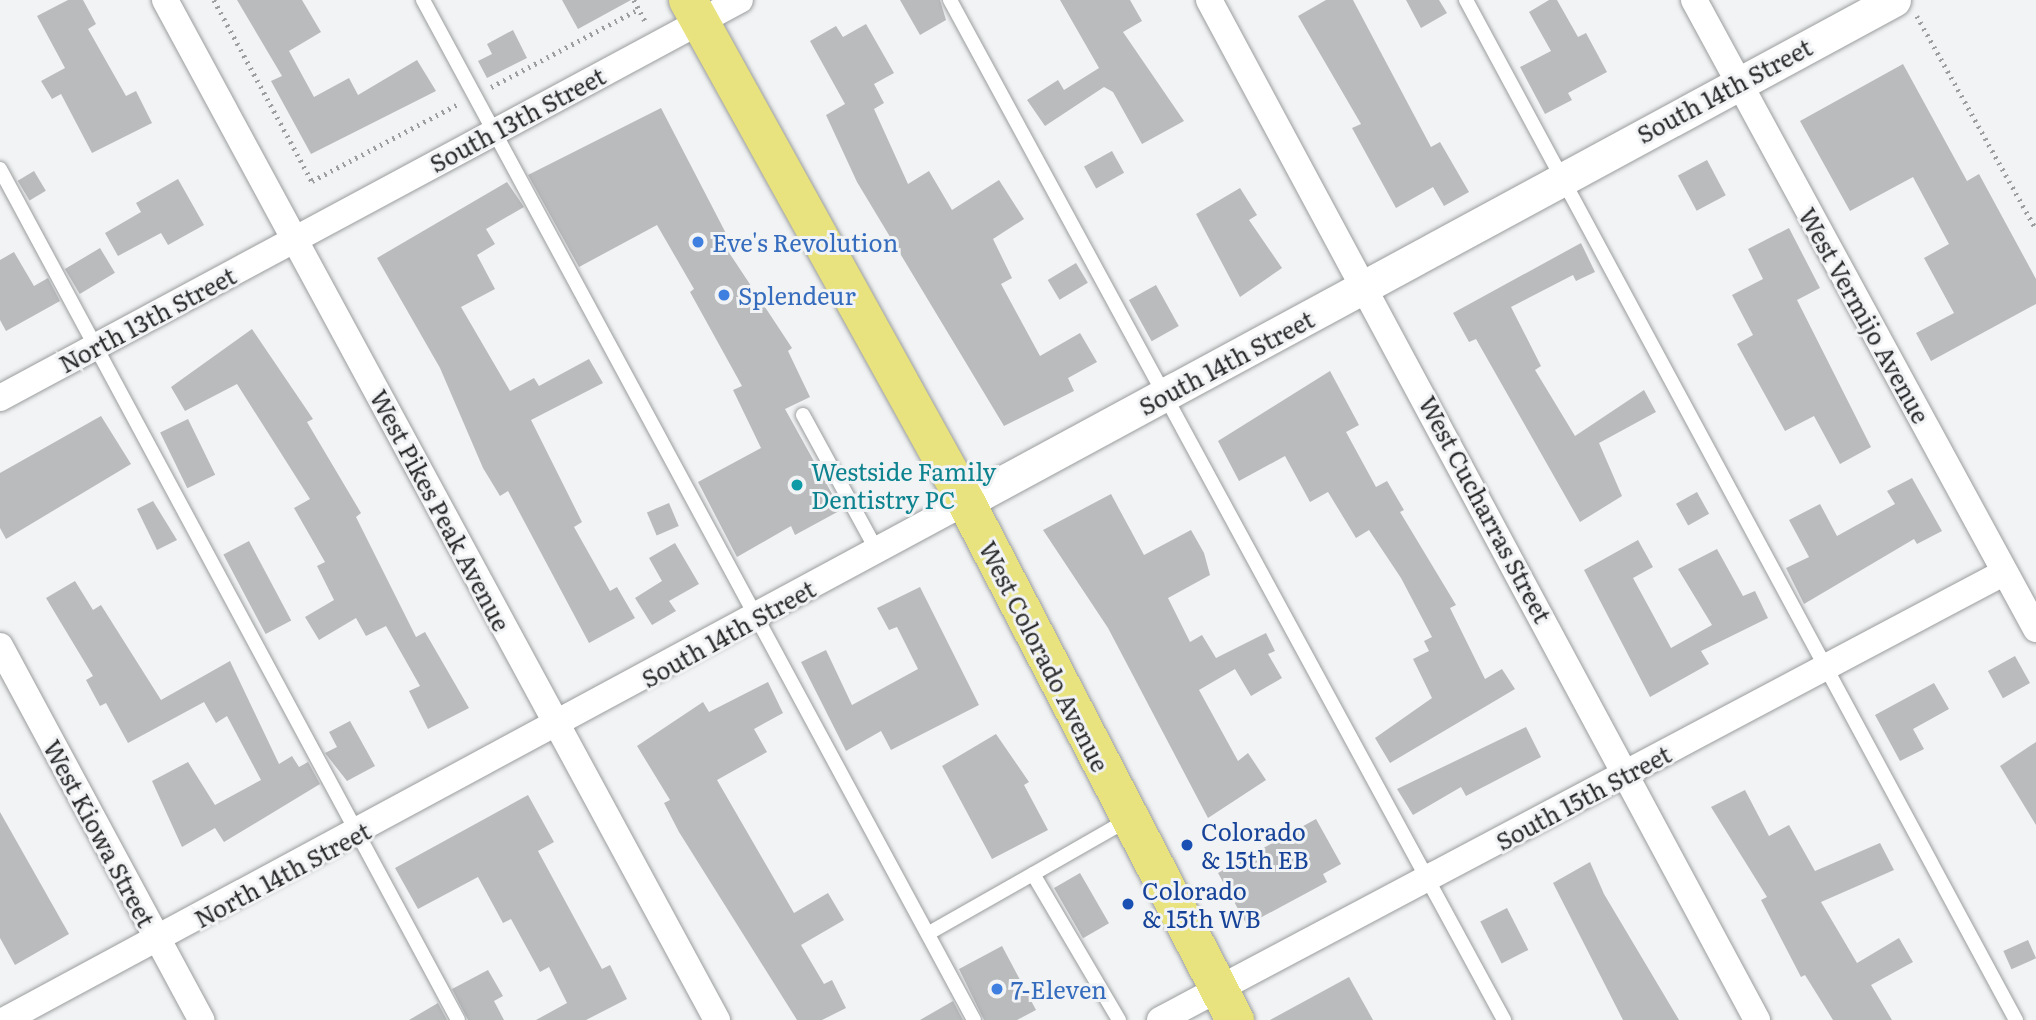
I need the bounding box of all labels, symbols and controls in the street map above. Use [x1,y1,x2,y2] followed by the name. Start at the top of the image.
[1631,32,1817,148] street label: South 14th Street
[424,61,610,177] street label: South 13th Street
[1794,202,1936,428] street label: West Vermijo Avenue
[712,228,898,256] place label: Eve's Revolution
[690,234,706,250] marker: Eve's Revolution
[54,260,240,378] street label: North 13th Street
[738,281,856,309] place label: Splendeur
[716,287,732,303] marker: Splendeur
[1133,304,1319,420] street label: South 14th Street
[365,384,517,636] street label: West Pikes Peak Avenue
[1414,391,1558,627] street label: West Cucharras Street
[811,457,996,513] place label: Westside Family Dentistry PC
[789,477,805,493] marker: Westside Family Dentistry PC
[974,536,1116,776] street label: West Colorado Avenue
[636,573,820,693] street label: South 14th Street
[38,734,162,932] street label: West Kiowa Street
[1491,739,1675,855] street label: South 15th Street
[189,815,375,933] street label: North 14th Street
[1201,817,1309,873] place label: Colorado & 15th EB
[1179,837,1195,853] marker: Colorado & 15th EB
[1142,876,1261,932] place label: Colorado & 15th WB
[1120,896,1136,912] marker: Colorado & 15th WB
[1011,975,1107,1003] place label: 7-Eleven
[989,981,1005,997] marker: 7-Eleven

